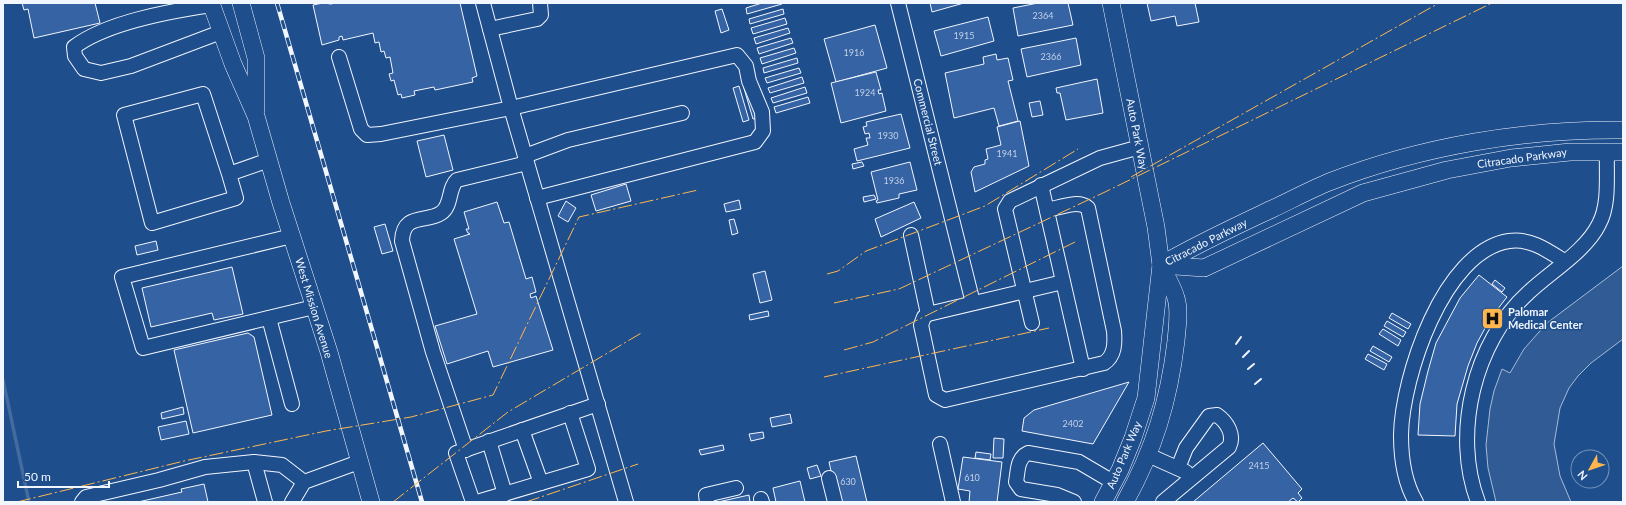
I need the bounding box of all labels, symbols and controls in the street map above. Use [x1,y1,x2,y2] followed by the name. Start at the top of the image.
[1033,10,1053,21] house number: 2364
[954,30,974,41] house number: 1915
[844,47,864,58] house number: 1916
[1041,51,1061,62] house number: 2366
[911,77,946,167] street label: Commercial Street
[855,87,875,98] house number: 1924
[1124,97,1151,171] street label: Auto Park Way
[878,130,898,141] house number: 1930
[1476,145,1568,170] street label: Citracado Parkway
[997,148,1017,159] house number: 1941
[884,175,904,186] house number: 1936
[1163,215,1249,268] street label: Citracado Parkway
[293,256,336,360] street label: West Mission Avenue
[1480,305,1506,331] hospital icon: Palomar Medical Center
[1508,305,1584,331] place label: Palomar Medical Center
[1063,418,1083,429] house number: 2402
[1103,419,1144,491] street label: Auto Park Way
[1570,449,1610,489] north arrow
[1249,460,1269,471] house number: 2415
[18,463,109,489] scale bar
[1574,468,1590,483] text: N
[24,469,51,484] text: 50 m
[964,472,980,483] house number: 610
[840,476,856,487] house number: 630

